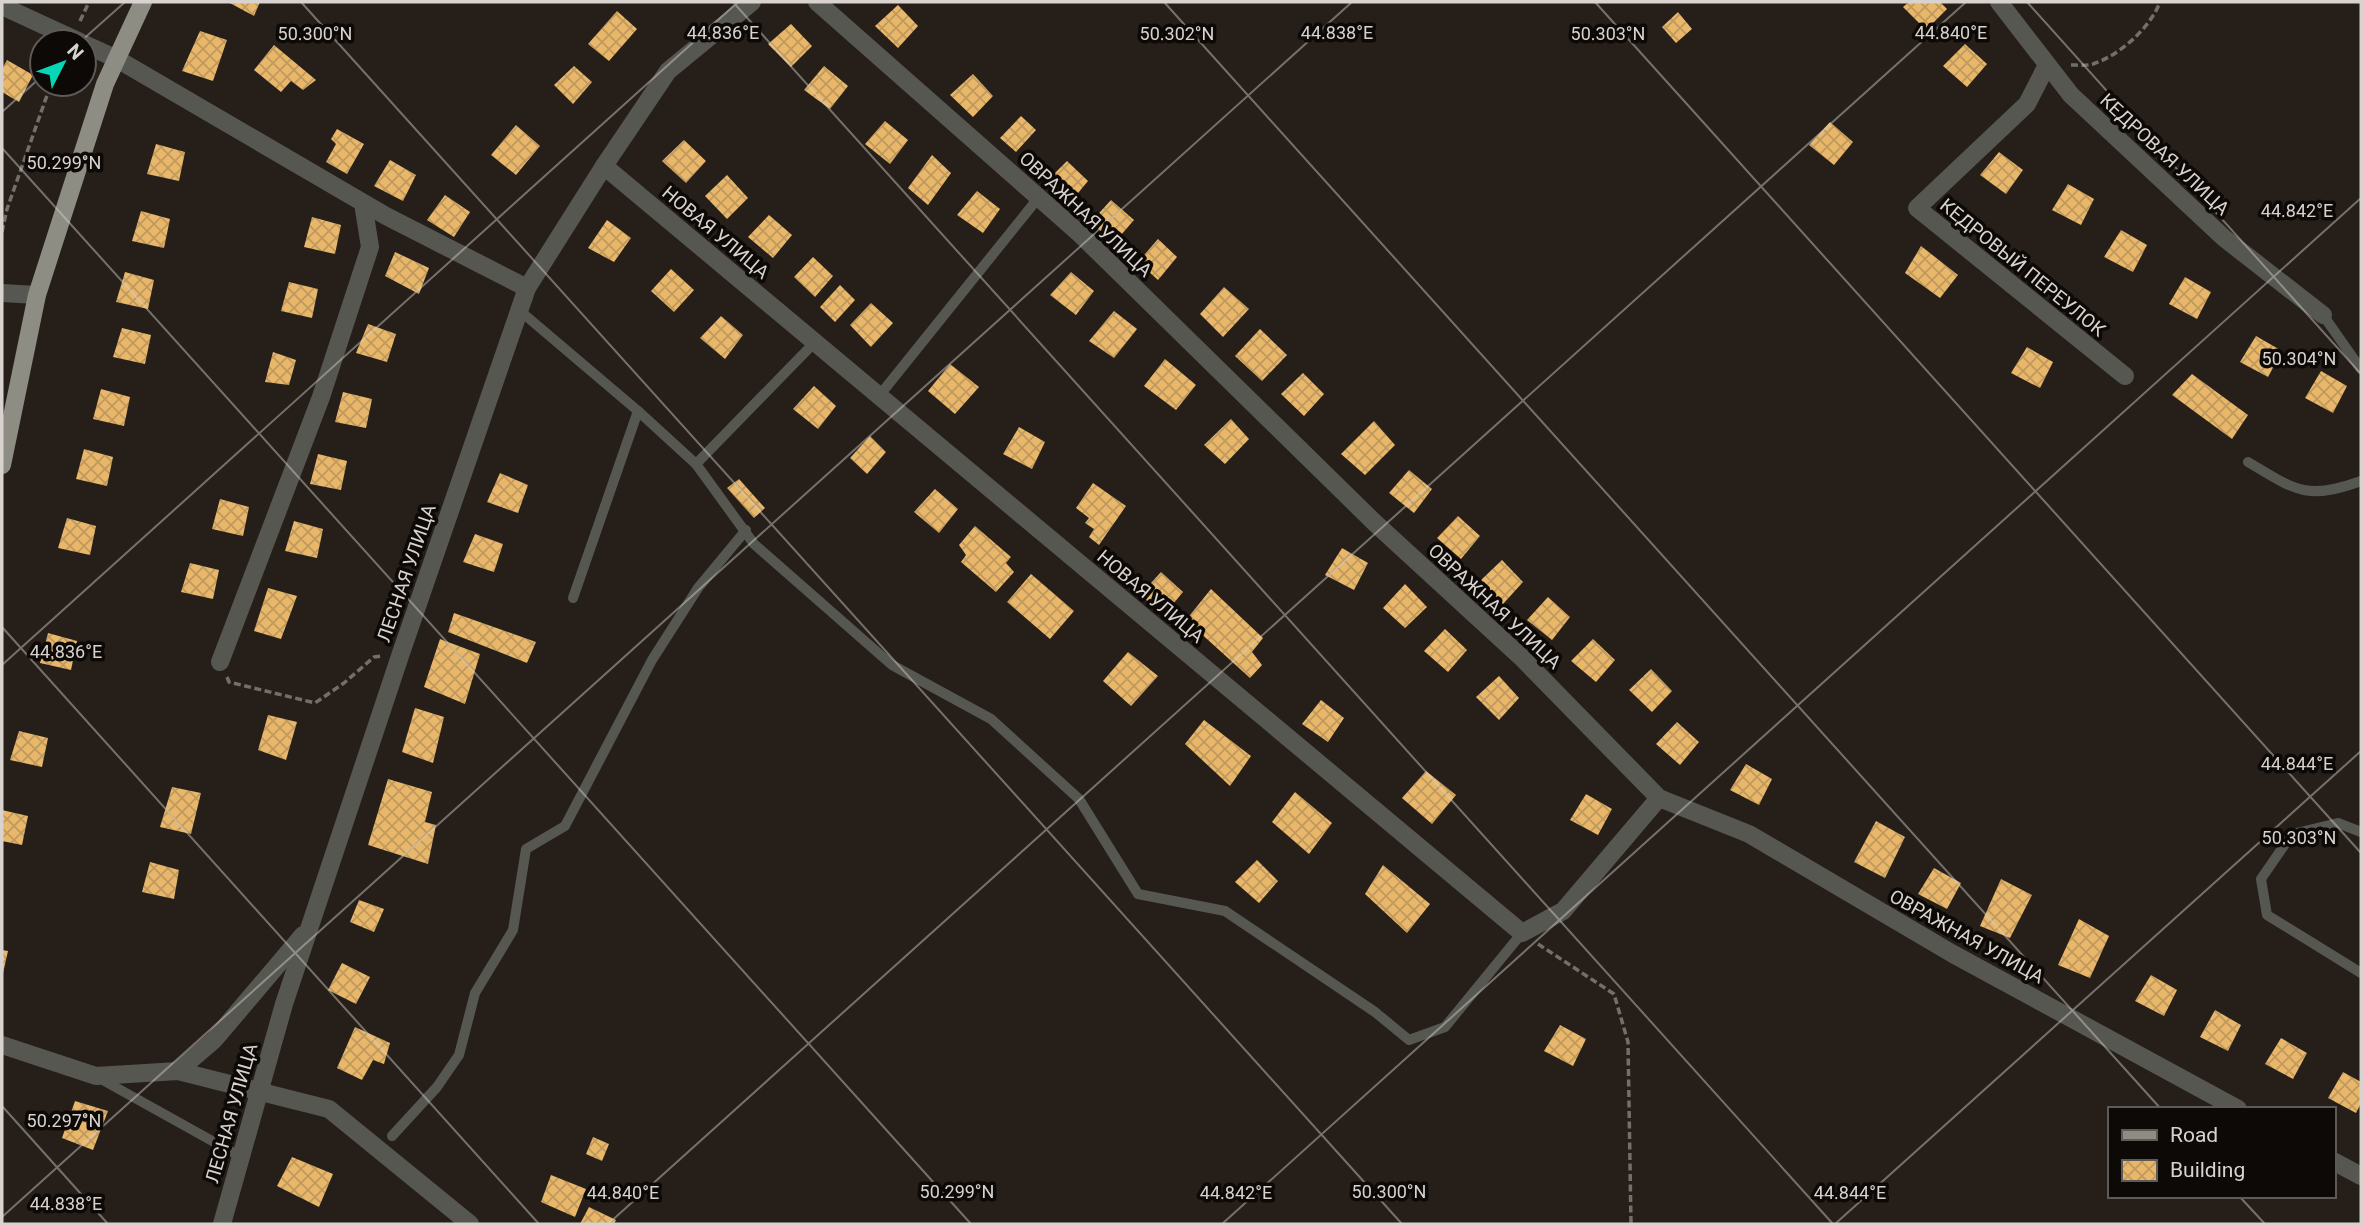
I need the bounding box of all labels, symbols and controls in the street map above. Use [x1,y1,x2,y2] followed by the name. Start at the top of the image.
[687,22,759,43] text: 44.836°E
[1301,22,1373,43] text: 44.838°E
[1915,22,1987,43] text: 44.840°E
[278,23,352,44] text: 50.300°N
[1140,23,1214,44] text: 50.302°N
[1571,23,1645,44] text: 50.303°N
[28,28,98,98] north arrow
[62,39,88,65] text: N
[2095,89,2234,221] street label: КЕДРОВАЯ УЛИЦА
[1015,147,1157,282] street label: ОВРАЖНАЯ УЛИЦА
[27,152,101,173] text: 50.299°N
[658,181,774,284] street label: НОВАЯ УЛИЦА
[1935,194,2111,342] street label: КЕДРОВЫЙ ПЕРЕУЛОК
[2261,200,2333,221] text: 44.842°E
[2262,348,2336,369] text: 50.304°N
[372,501,441,645] street label: ЛЕСНАЯ УЛИЦА
[1424,539,1566,674] street label: ОВРАЖНАЯ УЛИЦА
[1093,545,1209,648] street label: НОВАЯ УЛИЦА
[30,641,102,662] text: 44.836°E
[2261,753,2333,774] text: 44.844°E
[2262,827,2336,848] text: 50.303°N
[1885,884,2049,989] street label: ОВРАЖНАЯ УЛИЦА
[201,1040,263,1186] street label: ЛЕСНАЯ УЛИЦА
[2108,1107,2335,1198] legend
[27,1110,101,1131] text: 50.297°N
[2170,1123,2218,1147] text: Road
[2170,1158,2245,1182] text: Building
[920,1181,994,1202] text: 50.299°N
[1352,1181,1426,1202] text: 50.300°N
[587,1182,659,1203] text: 44.840°E
[1200,1182,1272,1203] text: 44.842°E
[1814,1182,1886,1203] text: 44.844°E
[30,1193,102,1214] text: 44.838°E

